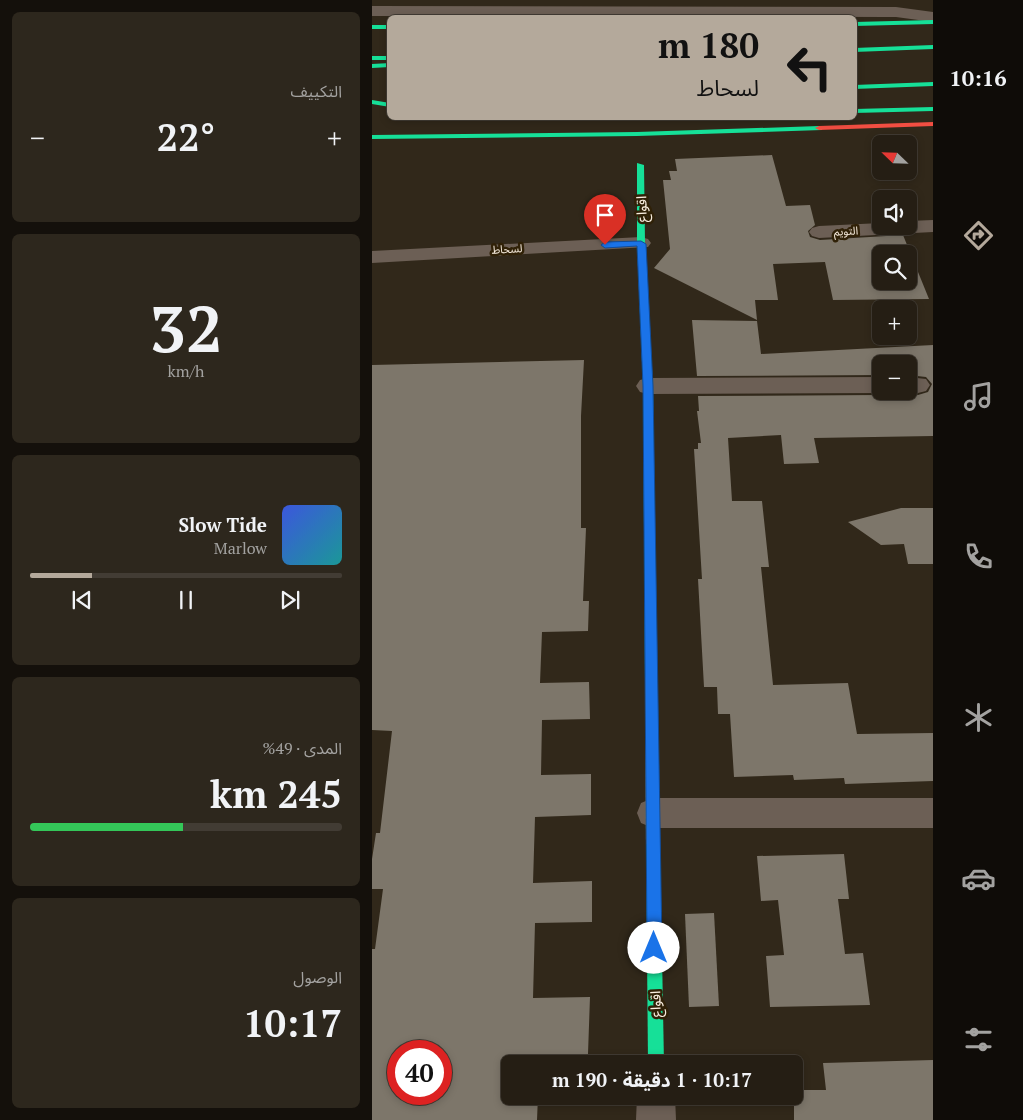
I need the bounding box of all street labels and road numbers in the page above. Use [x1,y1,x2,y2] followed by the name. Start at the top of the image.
[631,195,653,222] street label: اقواع
[834,223,859,241] street label: التويم
[491,241,523,257] street label: لسحاط
[645,990,667,1017] street label: اقواع

